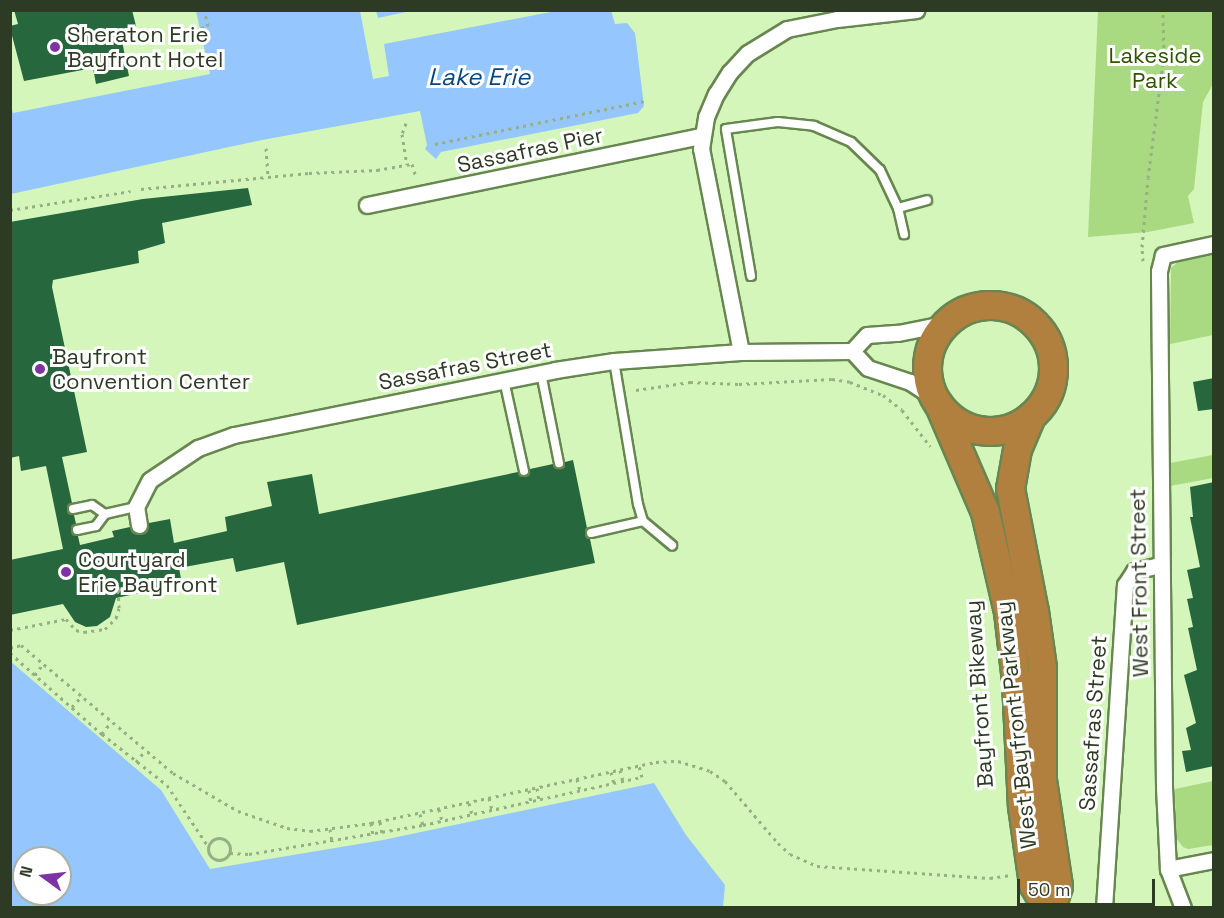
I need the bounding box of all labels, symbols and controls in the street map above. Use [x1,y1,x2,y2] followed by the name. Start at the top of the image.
[67,21,223,72] place label: Sheraton Erie Bayfront Hotel
[48,40,62,54] marker: Sheraton Erie Bayfront Hotel
[1108,42,1202,94] park label: Lakeside Park
[428,63,530,91] water label: Lake Erie
[455,122,605,178] street label: Sassafras Pier
[376,336,554,396] street label: Sassafras Street
[52,343,250,394] place label: Bayfront Convention Center
[33,362,47,376] marker: Bayfront Convention Center
[1124,488,1154,678] street label: West Front Street
[78,546,218,598] place label: Courtyard Erie Bayfront
[59,565,73,579] marker: Courtyard Erie Bayfront
[959,599,999,789] street label: Bayfront Bikeway
[990,600,1042,850] street label: West Bayfront Parkway
[1074,634,1112,812] street label: Sassafras Street
[12,846,72,906] north arrow
[15,864,38,880] text: N
[1020,867,1158,905] scale bar
[1028,878,1070,901] text: 50 m

